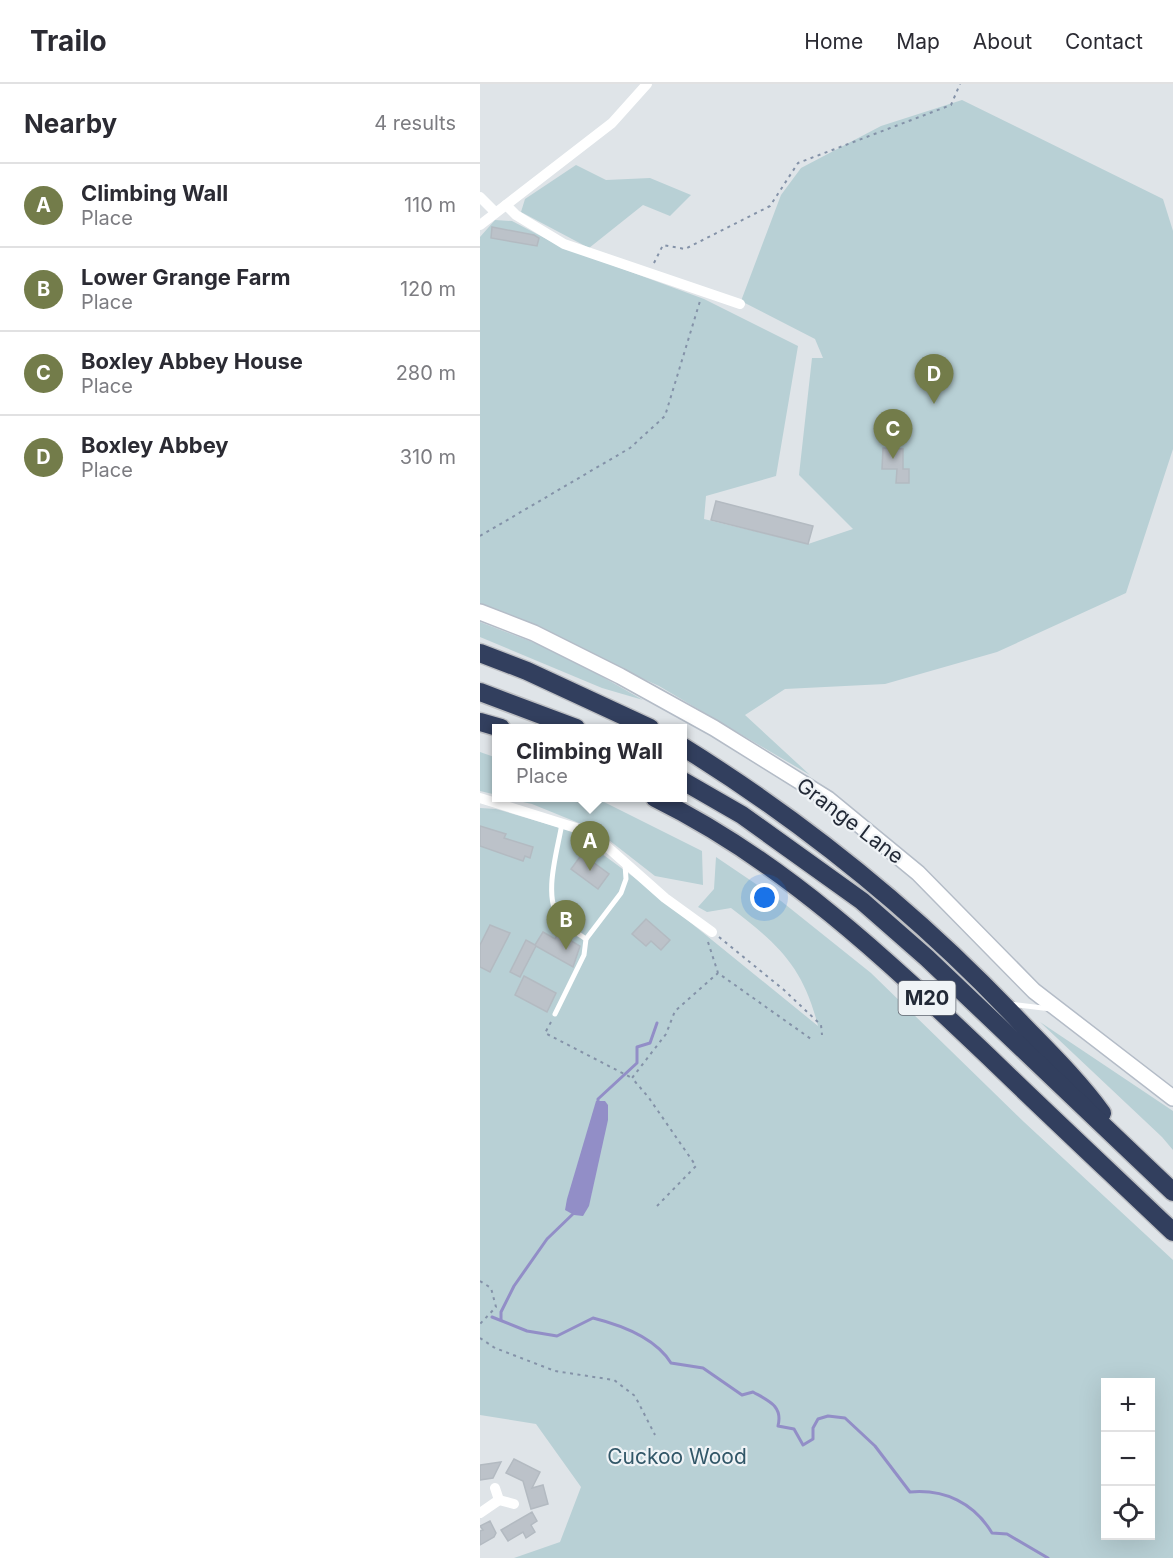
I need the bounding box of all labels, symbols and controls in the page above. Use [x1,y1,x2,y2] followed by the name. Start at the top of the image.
[30,24,107,58] text: Trailo
[804,29,863,54] text: Home
[896,29,940,54] text: Map
[973,29,1032,54] text: About
[1065,29,1143,54] text: Contact
[24,108,117,139] text: Nearby
[374,111,456,135] text: 4 results
[81,180,228,206] text: Climbing Wall
[36,193,51,217] text: A
[404,193,456,217] text: 110 m
[81,206,133,230] text: Place
[81,264,291,290] text: Lower Grange Farm
[37,277,50,301] text: B
[400,277,456,301] text: 120 m
[81,290,133,314] text: Place
[81,348,303,374] text: Boxley Abbey House
[914,354,954,404] pin: D
[36,361,51,385] text: C
[396,361,456,385] text: 280 m
[81,374,133,398] text: Place
[874,410,912,459] pin: C
[81,432,229,458] text: Boxley Abbey
[36,445,51,469] text: D
[400,445,456,469] text: 310 m
[81,458,133,482] text: Place
[492,724,687,802] popup
[516,738,663,764] text: Climbing Wall
[516,764,568,788] text: Place
[792,772,909,869] street label: Grange Lane
[570,822,610,871] pin: A
[750,883,779,912] your location
[546,900,586,950] pin: B
[898,981,956,1015] road number: M20
[1101,1378,1155,1540] map controls
[1101,1378,1155,1432] button: +
[1101,1432,1155,1486] button: −
[607,1444,747,1469] park label: Cuckoo Wood
[1101,1486,1155,1540] button: locate

